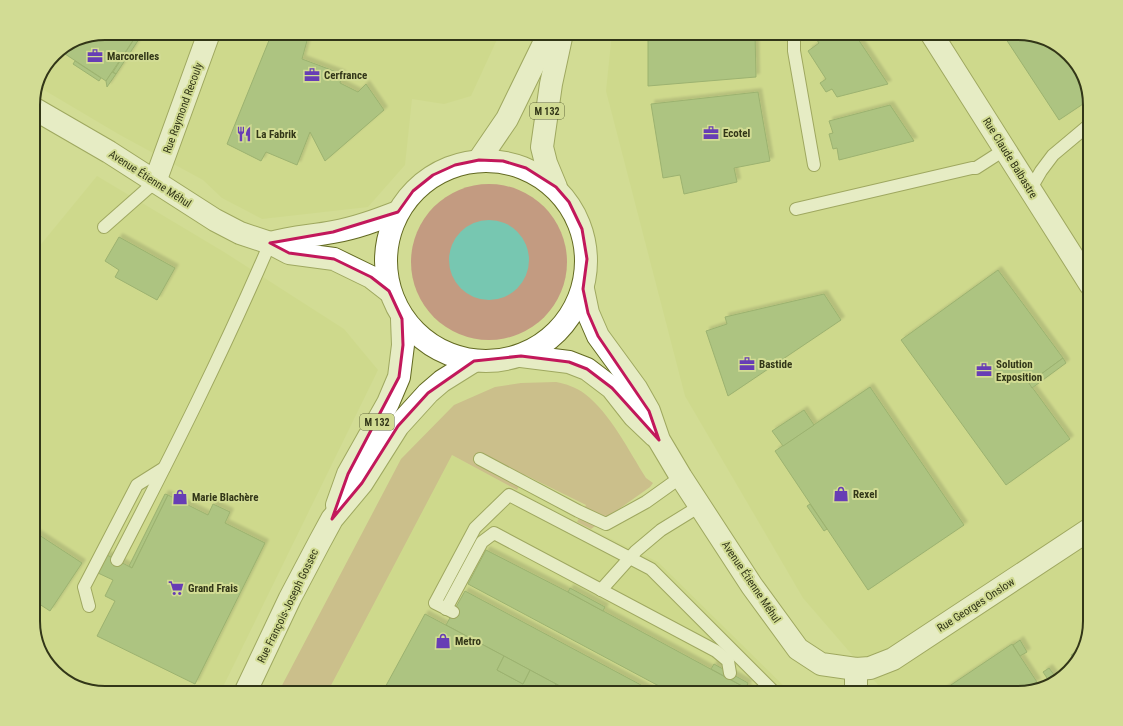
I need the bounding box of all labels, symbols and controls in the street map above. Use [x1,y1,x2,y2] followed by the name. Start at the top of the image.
[86,47,104,65] office icon: Marcorelles
[107,50,159,63] place label: Marcorelles
[161,60,206,155] street label: Rue Raymond Recouly
[303,66,321,84] office icon: Cerfrance
[324,69,367,82] place label: Cerfrance
[530,103,564,119] road number: M 132
[980,115,1040,201] street label: Rue Claude Balbastre
[702,124,720,142] office icon: Ecotel
[235,125,253,143] restaurant icon: La Fabrik
[723,127,750,140] place label: Ecotel
[256,128,297,141] place label: La Fabrik
[106,148,194,210] street label: Avenue Étienne Méhul
[738,355,756,373] office icon: Bastide
[759,358,792,371] place label: Bastide
[996,358,1042,384] place label: Solution Exposition
[975,361,993,379] office icon: Solution Exposition
[360,414,394,430] road number: M 132
[832,485,850,503] shop icon: Rexel
[171,488,189,506] shop icon: Marie Blachère
[853,488,877,501] place label: Rexel
[192,491,258,504] place label: Marie Blachère
[719,539,783,625] street label: Avenue Étienne Méhul
[255,547,321,665] street label: Rue François-Joseph Gossec
[935,575,1017,635] street label: Rue Georges Onslow
[167,579,185,597] supermarket icon: Grand Frais
[188,582,238,595] place label: Grand Frais
[434,632,452,650] shop icon: Metro
[455,635,481,648] place label: Metro

